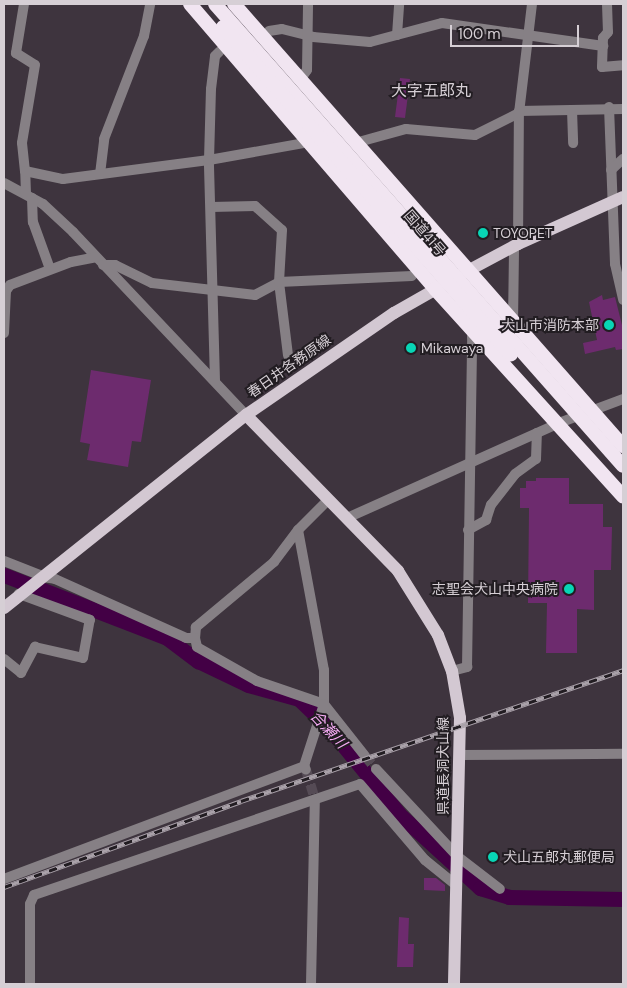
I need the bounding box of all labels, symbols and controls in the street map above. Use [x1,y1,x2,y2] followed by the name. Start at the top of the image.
[452,15,581,47] scale bar
[458,24,501,44] text: 100 m
[391,81,471,101] district label: 大字五郎丸
[401,207,449,259] street label: 国道41号
[493,225,553,241] place label: TOYOPET
[477,227,489,239] marker: TOYOPET
[501,317,599,333] place label: 犬山市消防本部
[603,319,615,331] marker: 犬山市消防本部
[244,331,334,401] street label: 春日井各務原線
[421,340,483,356] place label: Mikawaya
[405,342,417,354] marker: Mikawaya
[432,581,558,597] place label: 志聖会犬山中央病院
[562,582,576,596] marker: 志聖会犬山中央病院
[306,707,350,753] water label: 合瀬川
[435,717,451,815] street label: 県道長洞犬山線
[503,849,615,865] place label: 犬山五郎丸郵便局
[487,851,499,863] marker: 犬山五郎丸郵便局

